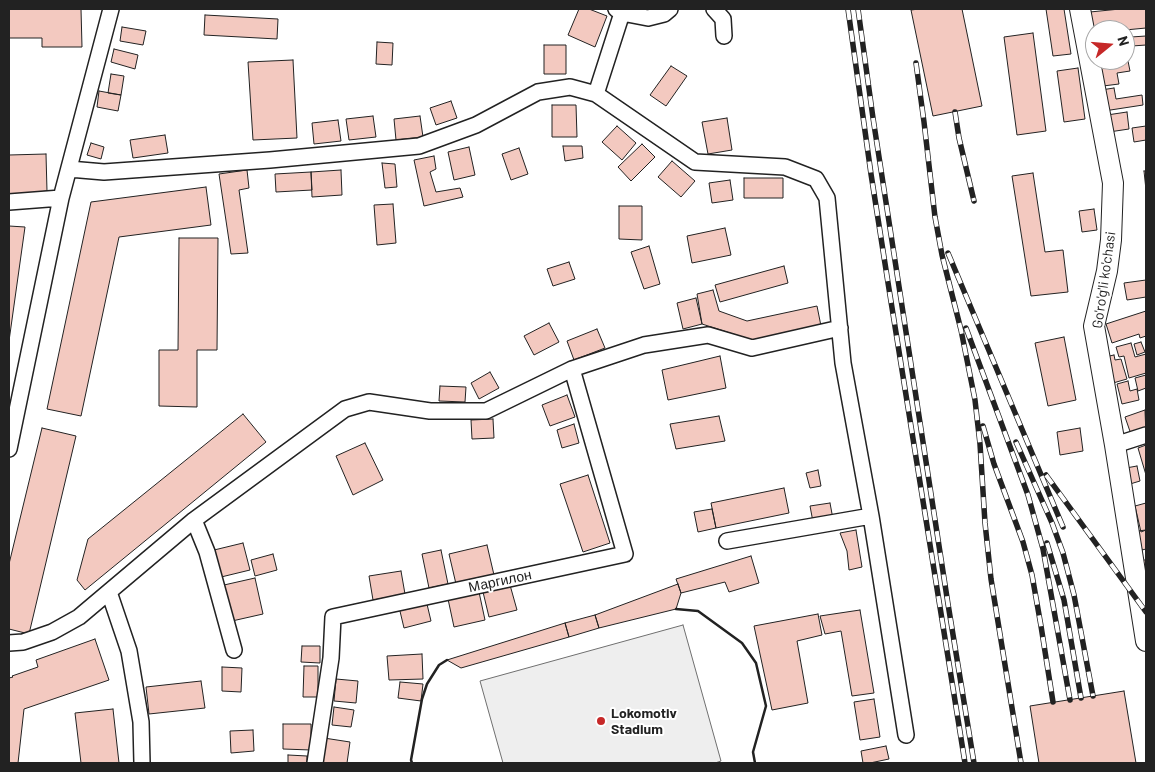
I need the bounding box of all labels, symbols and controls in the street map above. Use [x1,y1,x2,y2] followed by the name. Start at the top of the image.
[1085,20,1135,70] north arrow
[1114,34,1133,48] text: N
[1089,230,1119,330] street label: Go'ro'g'li ko'chasi
[467,566,533,596] street label: Маргилон
[611,705,677,738] place label: Lokomotiv Stadium
[595,715,607,727] marker: Lokomotiv Stadium

